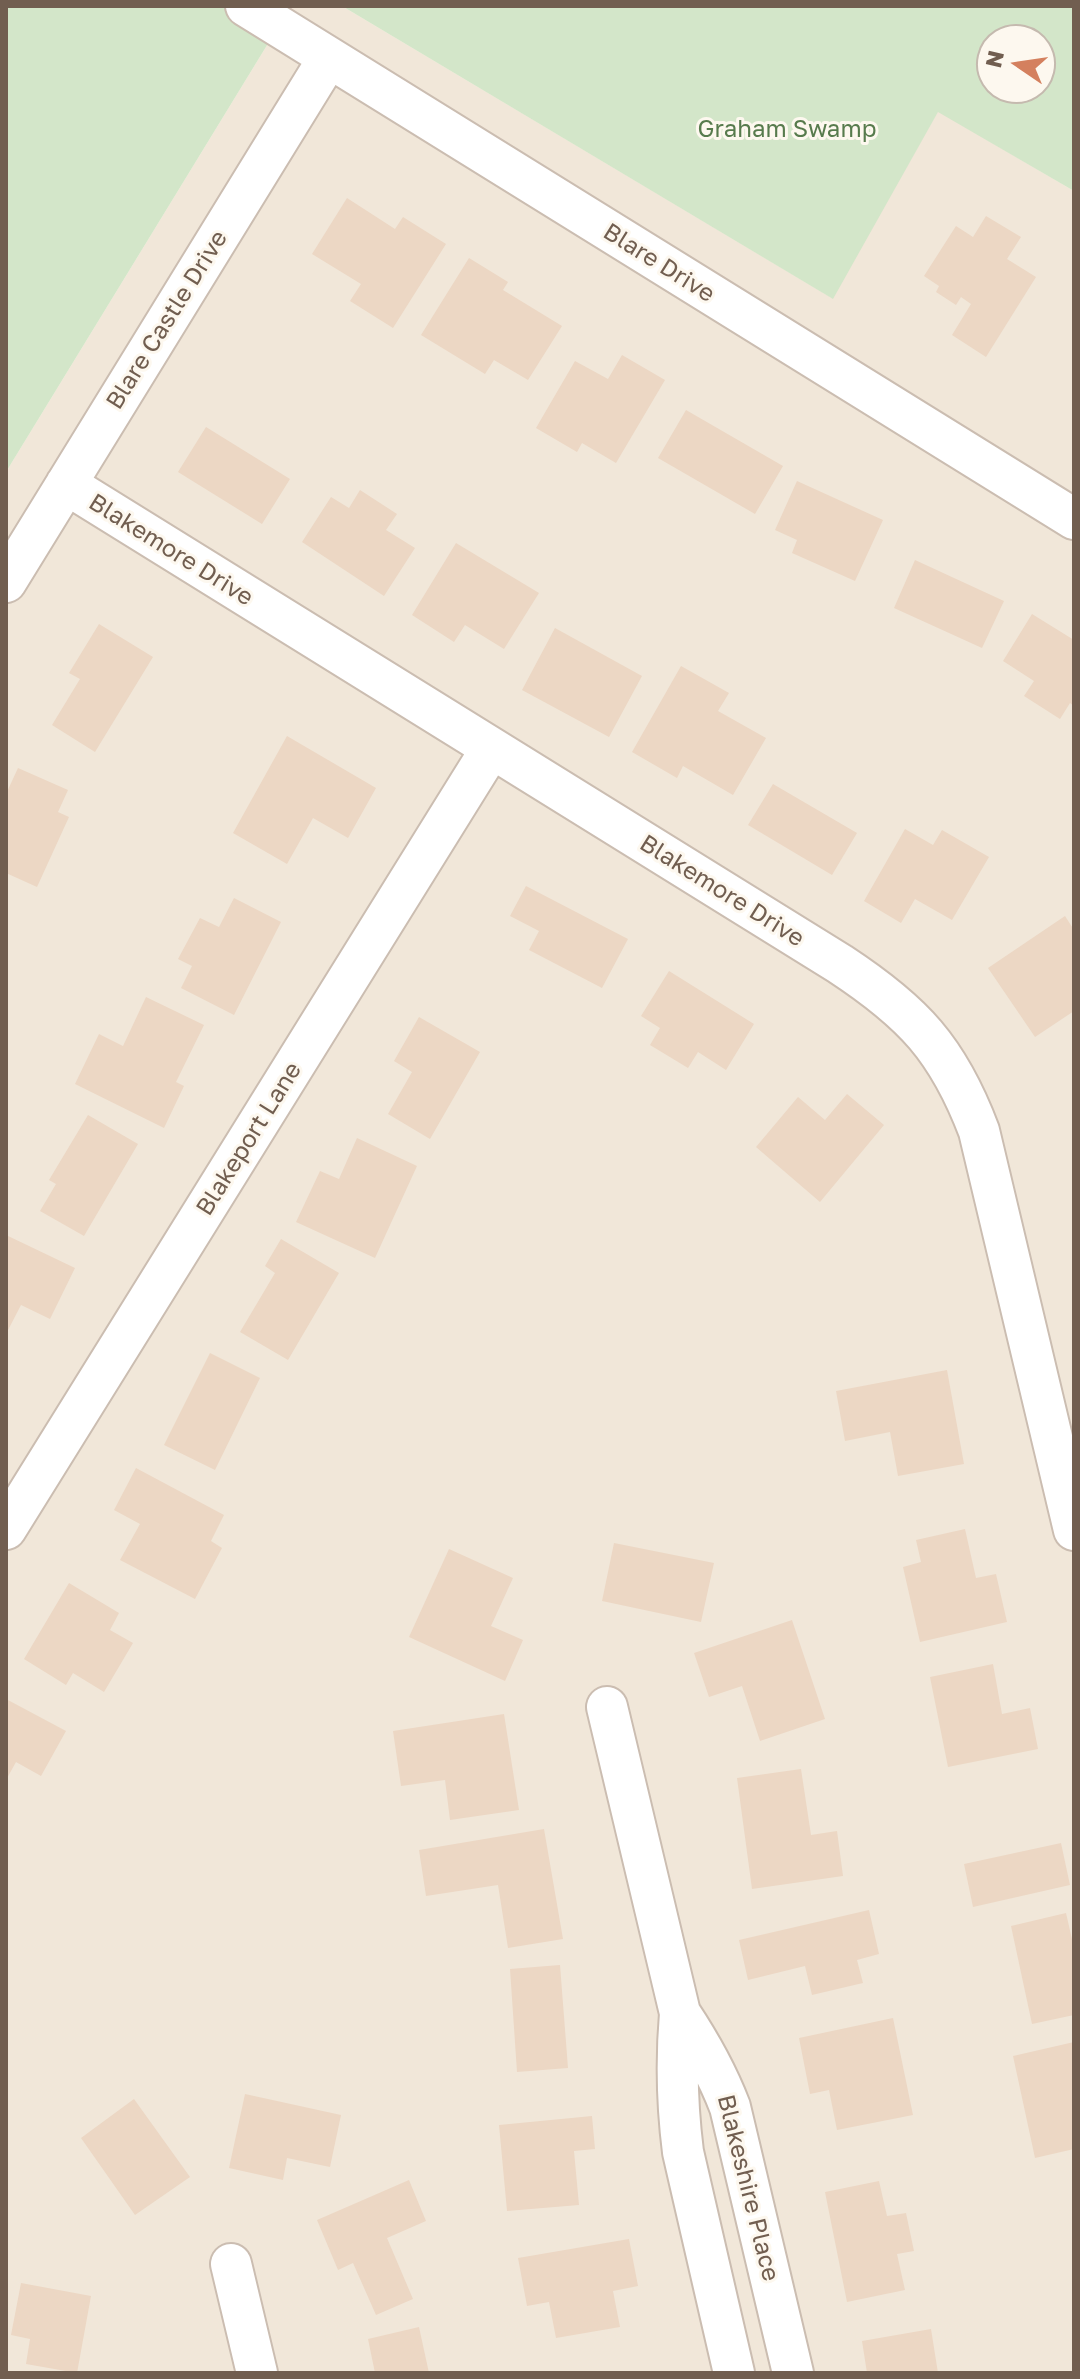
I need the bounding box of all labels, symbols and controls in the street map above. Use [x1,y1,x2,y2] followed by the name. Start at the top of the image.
[976,24,1056,104] north arrow
[979,48,1009,70] text: N
[698,115,876,143] park label: Graham Swamp
[598,217,720,309] street label: Blare Drive
[100,225,234,415] street label: Blare Castle Drive
[83,488,259,612] street label: Blakemore Drive
[634,829,810,953] street label: Blakemore Drive
[190,1057,308,1221] street label: Blakeport Lane
[711,2092,785,2284] street label: Blakeshire Place

